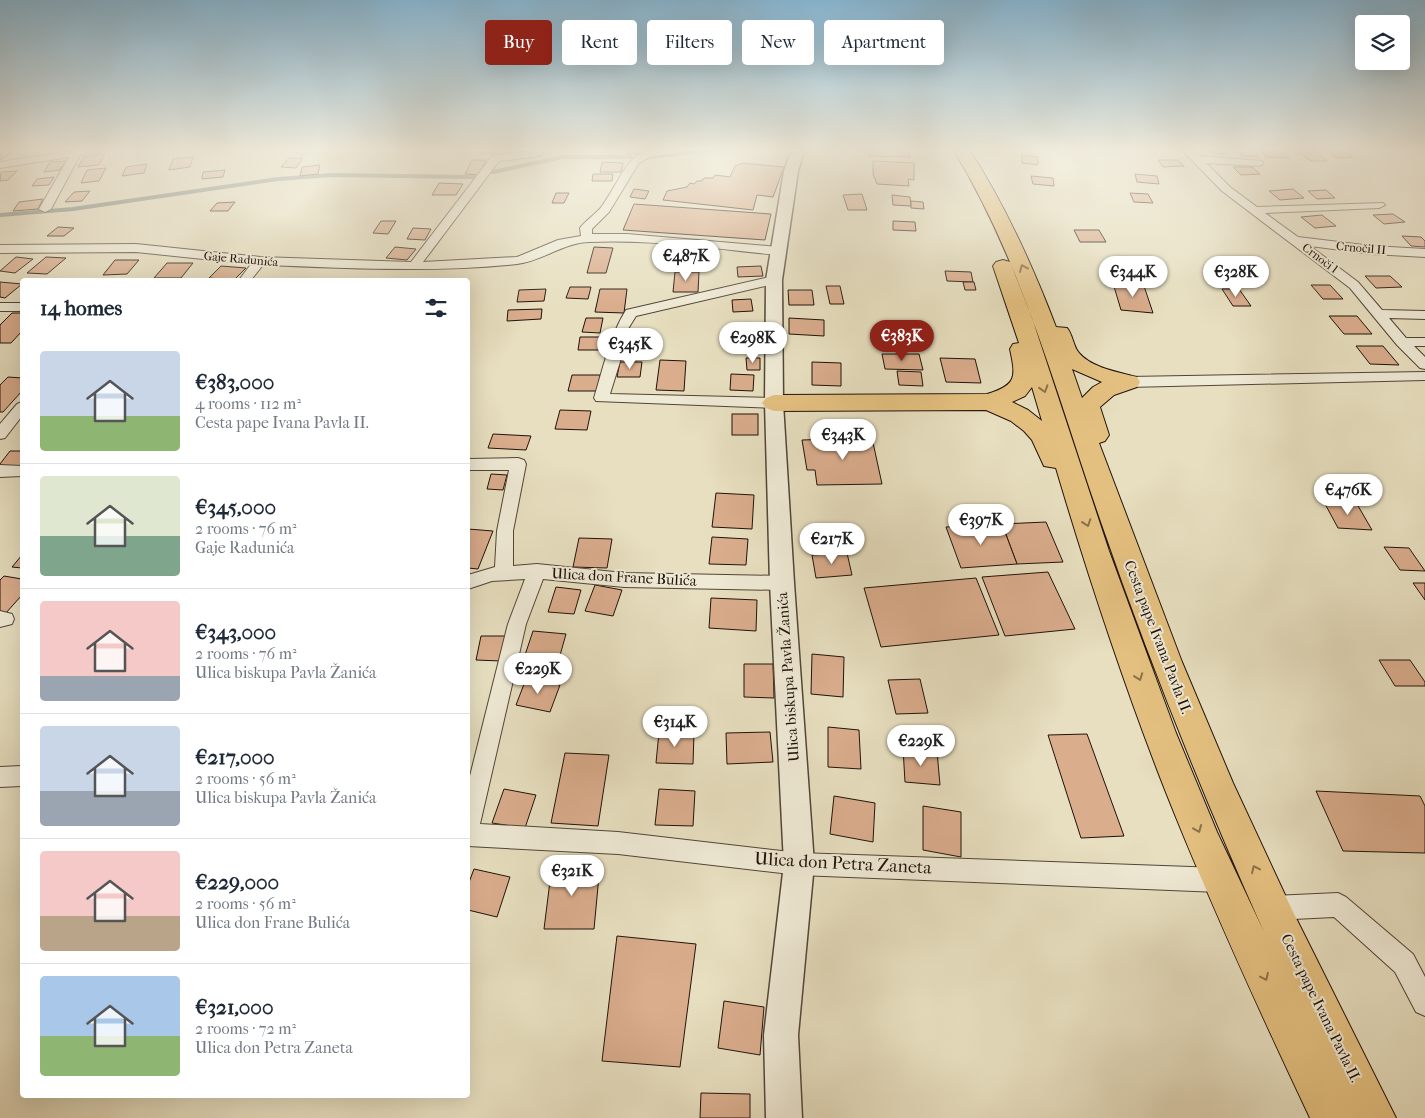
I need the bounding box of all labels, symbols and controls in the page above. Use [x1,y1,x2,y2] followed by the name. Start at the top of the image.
[1355,15,1410,70] map controls
[1355,15,1410,70] button: layers
[485,20,552,65] chip: Buy
[562,20,637,65] chip: Rent
[647,20,732,65] chip: Filters
[742,20,814,65] chip: New
[824,20,944,65] chip: Apartment
[1335,239,1387,257] street label: Crnočil II
[651,240,721,282] pin: €487K
[1299,240,1341,276] street label: Crnoči l
[663,246,709,265] text: €487K
[203,249,279,269] street label: Gaje Radunića
[1098,256,1168,298] pin: €344K
[1201,256,1271,298] pin: €328K
[1110,262,1156,281] text: €344K
[1214,262,1258,281] text: €328K
[1019,264,1030,273] one-way arrow
[422,294,450,322] icon: filters
[40,296,122,320] text: 14 homes
[867,320,937,362] pin: €383K
[718,322,788,364] pin: €298K
[881,326,923,345] text: €383K
[595,328,665,370] pin: €345K
[730,328,776,347] text: €298K
[608,334,652,353] text: €345K
[195,370,274,394] text: €383,000
[80,371,140,431] icon: home
[1039,385,1049,393] one-way arrow
[195,394,301,413] text: 4 rooms · 112 m²
[195,413,369,432] text: Cesta pape Ivana Pavla II.
[808,418,878,461] pin: €343K
[821,425,865,444] text: €343K
[1313,474,1383,516] pin: €476K
[1325,480,1371,499] text: €476K
[195,495,276,519] text: €345,000
[80,496,140,556] icon: home
[946,504,1016,546] pin: €397K
[959,510,1003,529] text: €397K
[195,519,296,538] text: 2 rooms · 76 m²
[1081,519,1091,527] one-way arrow
[797,522,867,565] pin: €217K
[811,529,853,548] text: €217K
[195,538,294,557] text: Gaje Radunića
[1120,558,1196,716] street label: Cesta pape Ivana Pavla II.
[551,564,698,590] street label: Ulica don Frane Bulića
[773,590,803,762] street label: Ulica biskupa Pavla Žanića
[195,620,276,644] text: €343,000
[80,621,140,681] icon: home
[195,644,296,663] text: 2 rooms · 76 m²
[503,652,573,695] pin: €229K
[515,659,561,678] text: €229K
[195,663,376,682] text: Ulica biskupa Pavla Žanića
[1133,673,1143,681] one-way arrow
[640,706,710,748] pin: €314K
[654,712,696,731] text: €314K
[886,724,956,767] pin: €229K
[898,731,944,750] text: €229K
[195,745,275,769] text: €217,000
[80,746,140,806] icon: home
[195,769,296,788] text: 2 rooms · 56 m²
[195,788,376,807] text: Ulica biskupa Pavla Žanića
[1192,824,1202,833] one-way arrow
[754,848,933,879] street label: Ulica don Petra Zaneta
[537,854,607,897] pin: €321K
[551,861,593,880] text: €321K
[1251,865,1261,874] one-way arrow
[195,870,279,894] text: €229,000
[80,871,140,931] icon: home
[195,894,296,913] text: 2 rooms · 56 m²
[195,913,350,932] text: Ulica don Frane Bulića
[1277,931,1365,1085] street label: Cesta pape Ivana Pavla II.
[1259,972,1269,981] one-way arrow
[195,995,274,1019] text: €321,000
[80,996,140,1056] icon: home
[195,1019,296,1038] text: 2 rooms · 72 m²
[195,1038,353,1057] text: Ulica don Petra Zaneta

